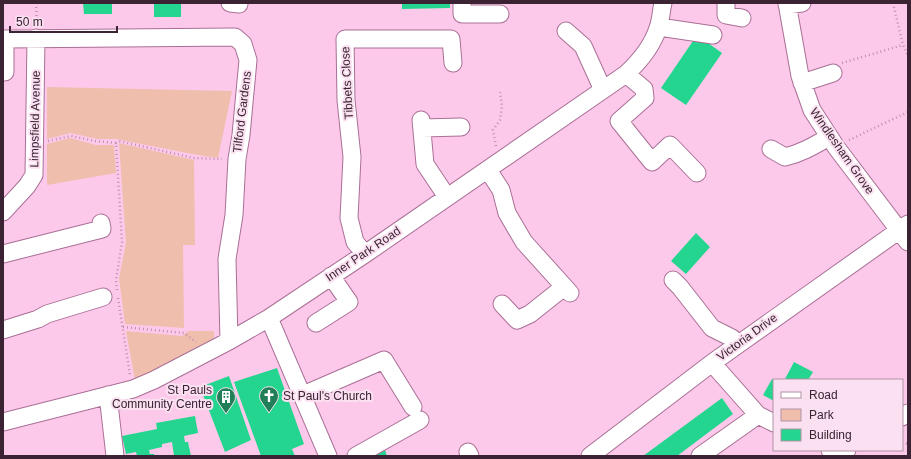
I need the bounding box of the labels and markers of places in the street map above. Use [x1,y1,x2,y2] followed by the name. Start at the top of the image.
[112,383,212,411] place label: St Pauls Community Centre
[258,385,280,413] church icon: St Paul's Church
[215,386,237,414] building icon: St Pauls Community Centre
[283,389,372,403] place label: St Paul's Church

